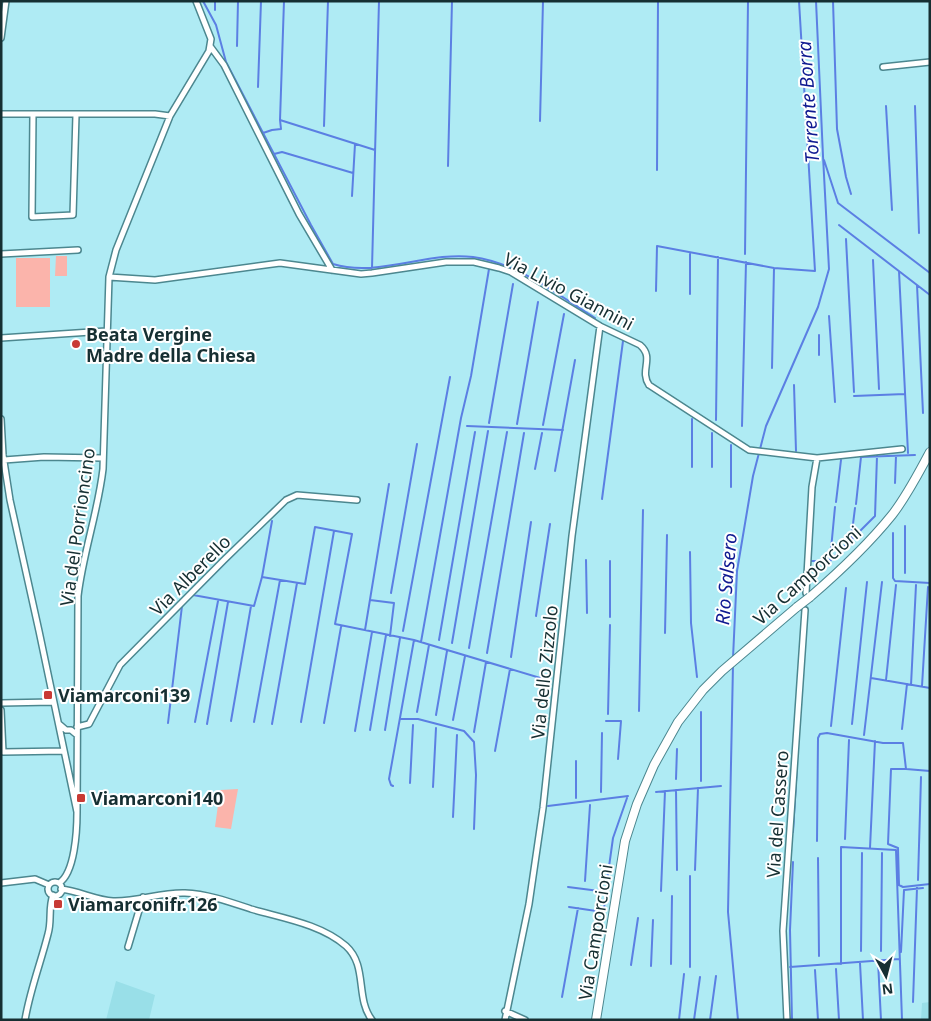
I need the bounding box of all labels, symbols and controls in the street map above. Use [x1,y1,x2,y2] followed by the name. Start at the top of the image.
[791,40,825,164] water label: Torrente Borra
[500,247,638,335] street label: Via Livio Giannini
[86,322,256,367] place label: Beata Vergine Madre della Chiesa
[70,338,82,350] marker: Beata Vergine Madre della Chiesa
[54,446,100,608] street label: Via del Porrioncino
[748,520,866,630] street label: Via Camporcioni
[144,529,236,621] street label: Via Alberello
[709,532,743,626] water label: Rio Salsero
[525,604,563,740] street label: Via dello Zizzolo
[58,683,190,707] place label: Viamarconi139
[42,689,54,701] marker: Viamarconi139
[761,750,793,878] street label: Via del Cassero
[91,786,223,810] place label: Viamarconi140
[75,792,87,804] marker: Viamarconi140
[572,862,618,1002] street label: Via Camporcioni
[68,892,218,916] place label: Viamarconifr.126
[52,898,64,910] marker: Viamarconifr.126
[861,951,911,1001] north arrow
[881,979,894,1000] text: N

